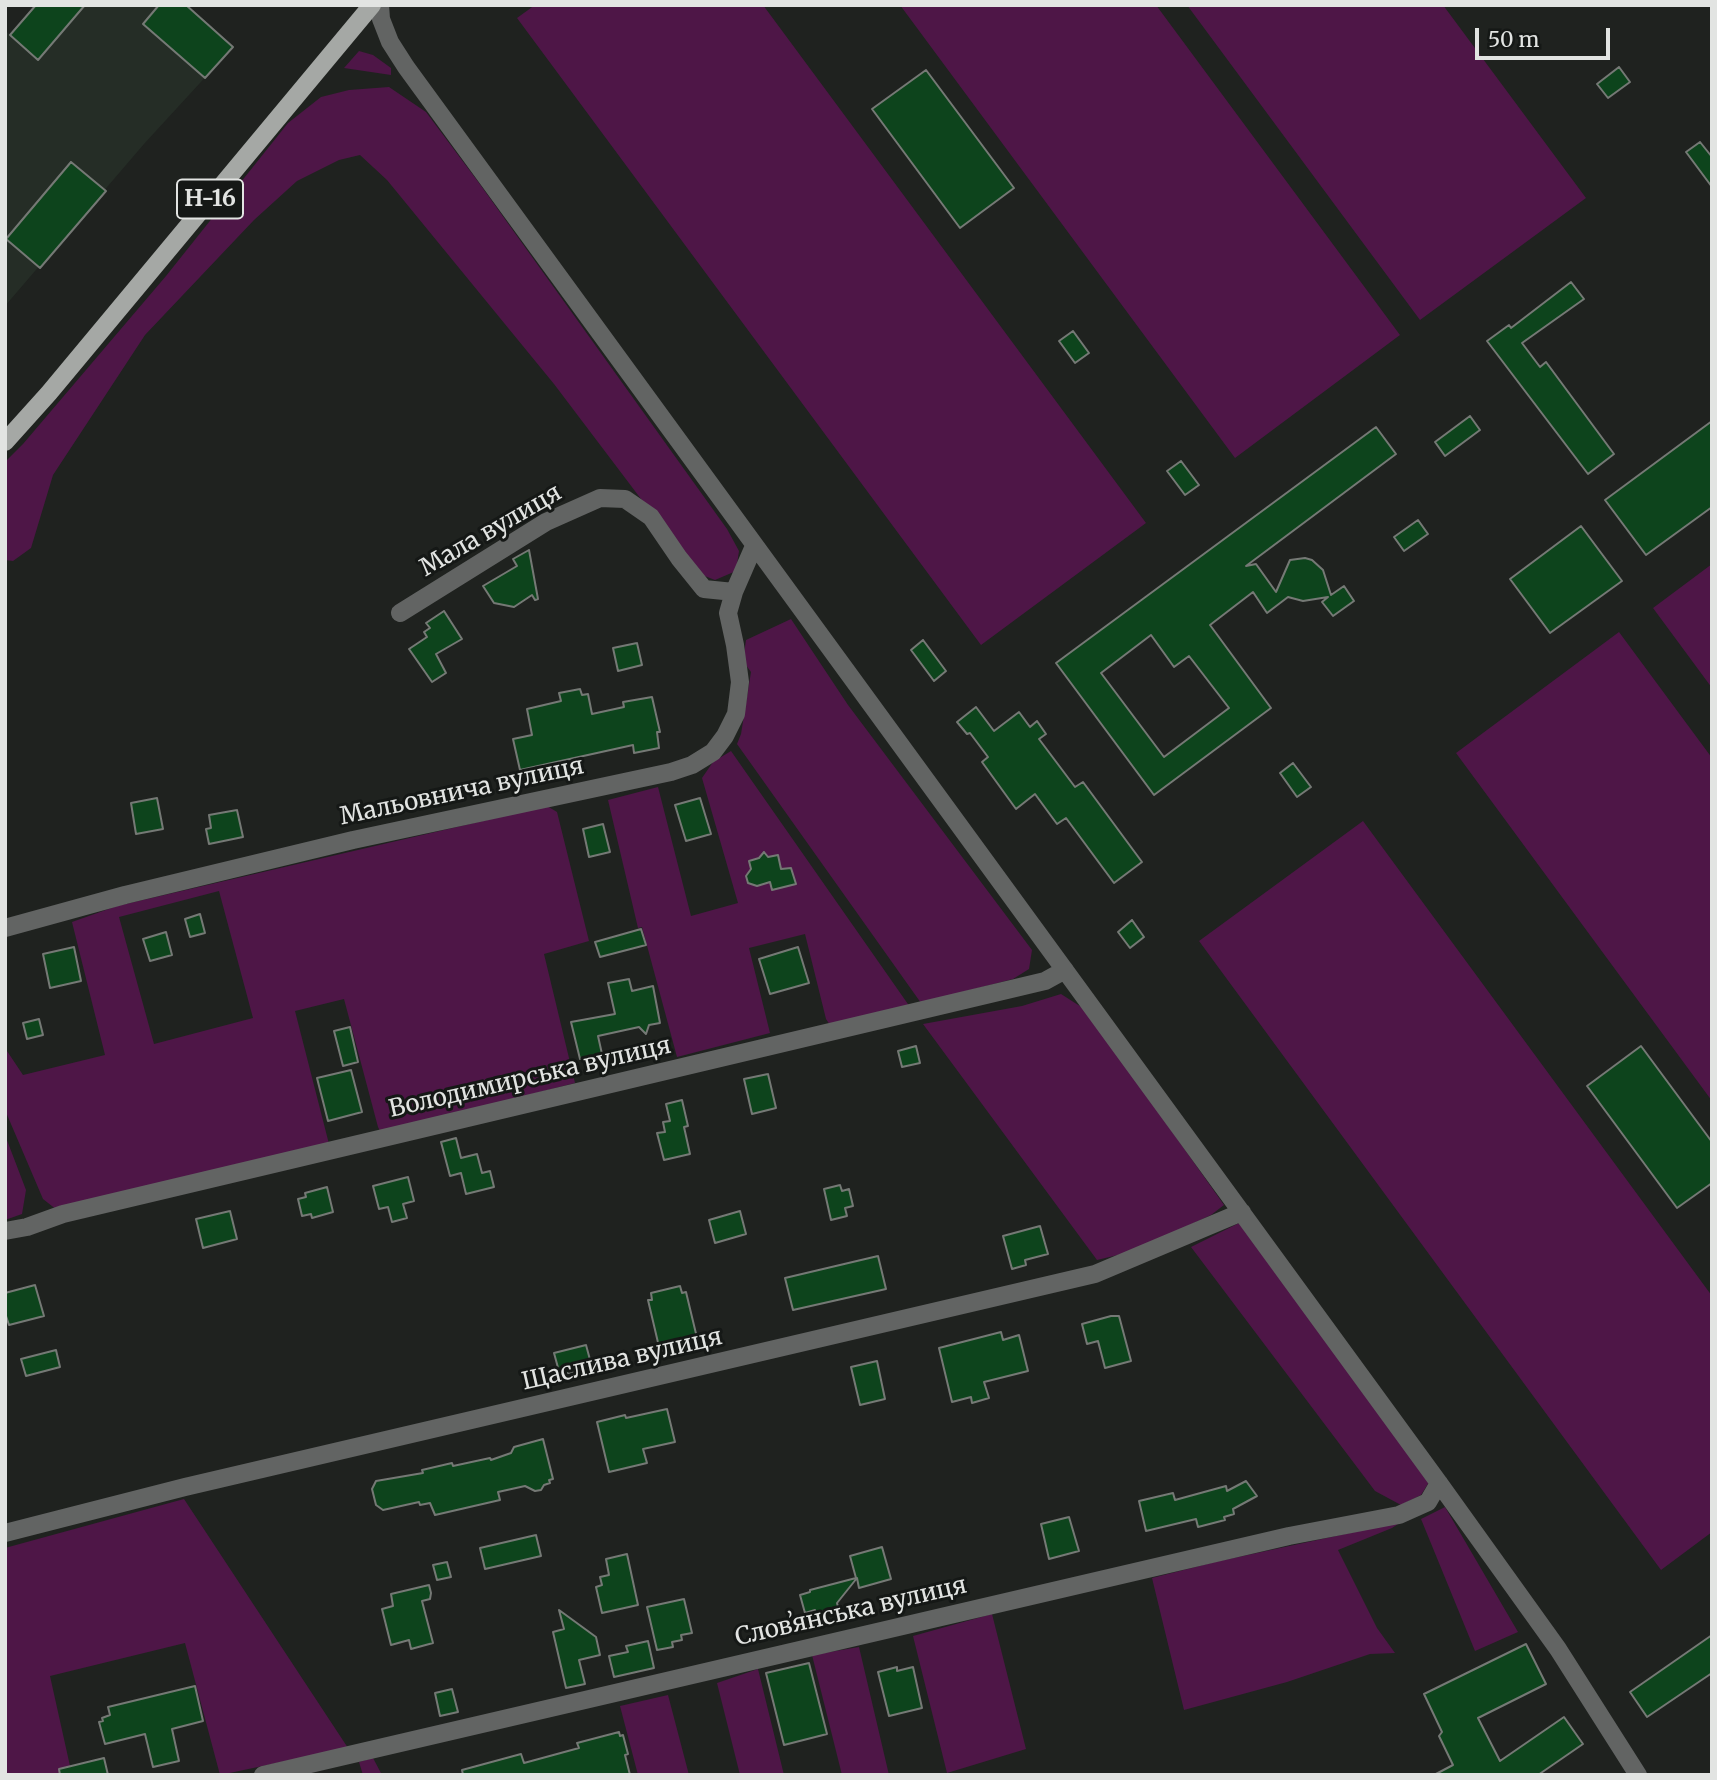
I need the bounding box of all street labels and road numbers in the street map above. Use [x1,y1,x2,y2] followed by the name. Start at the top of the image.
[177,180,243,218] road number: Н-16
[415,479,567,583] street label: Мала вулиця
[337,752,587,832] street label: Мальовнича вулиця
[386,1032,674,1124] street label: Володимирська вулиця
[519,1323,725,1397] street label: Щаслива вулиця
[732,1571,970,1653] street label: Словʼянська вулиця

